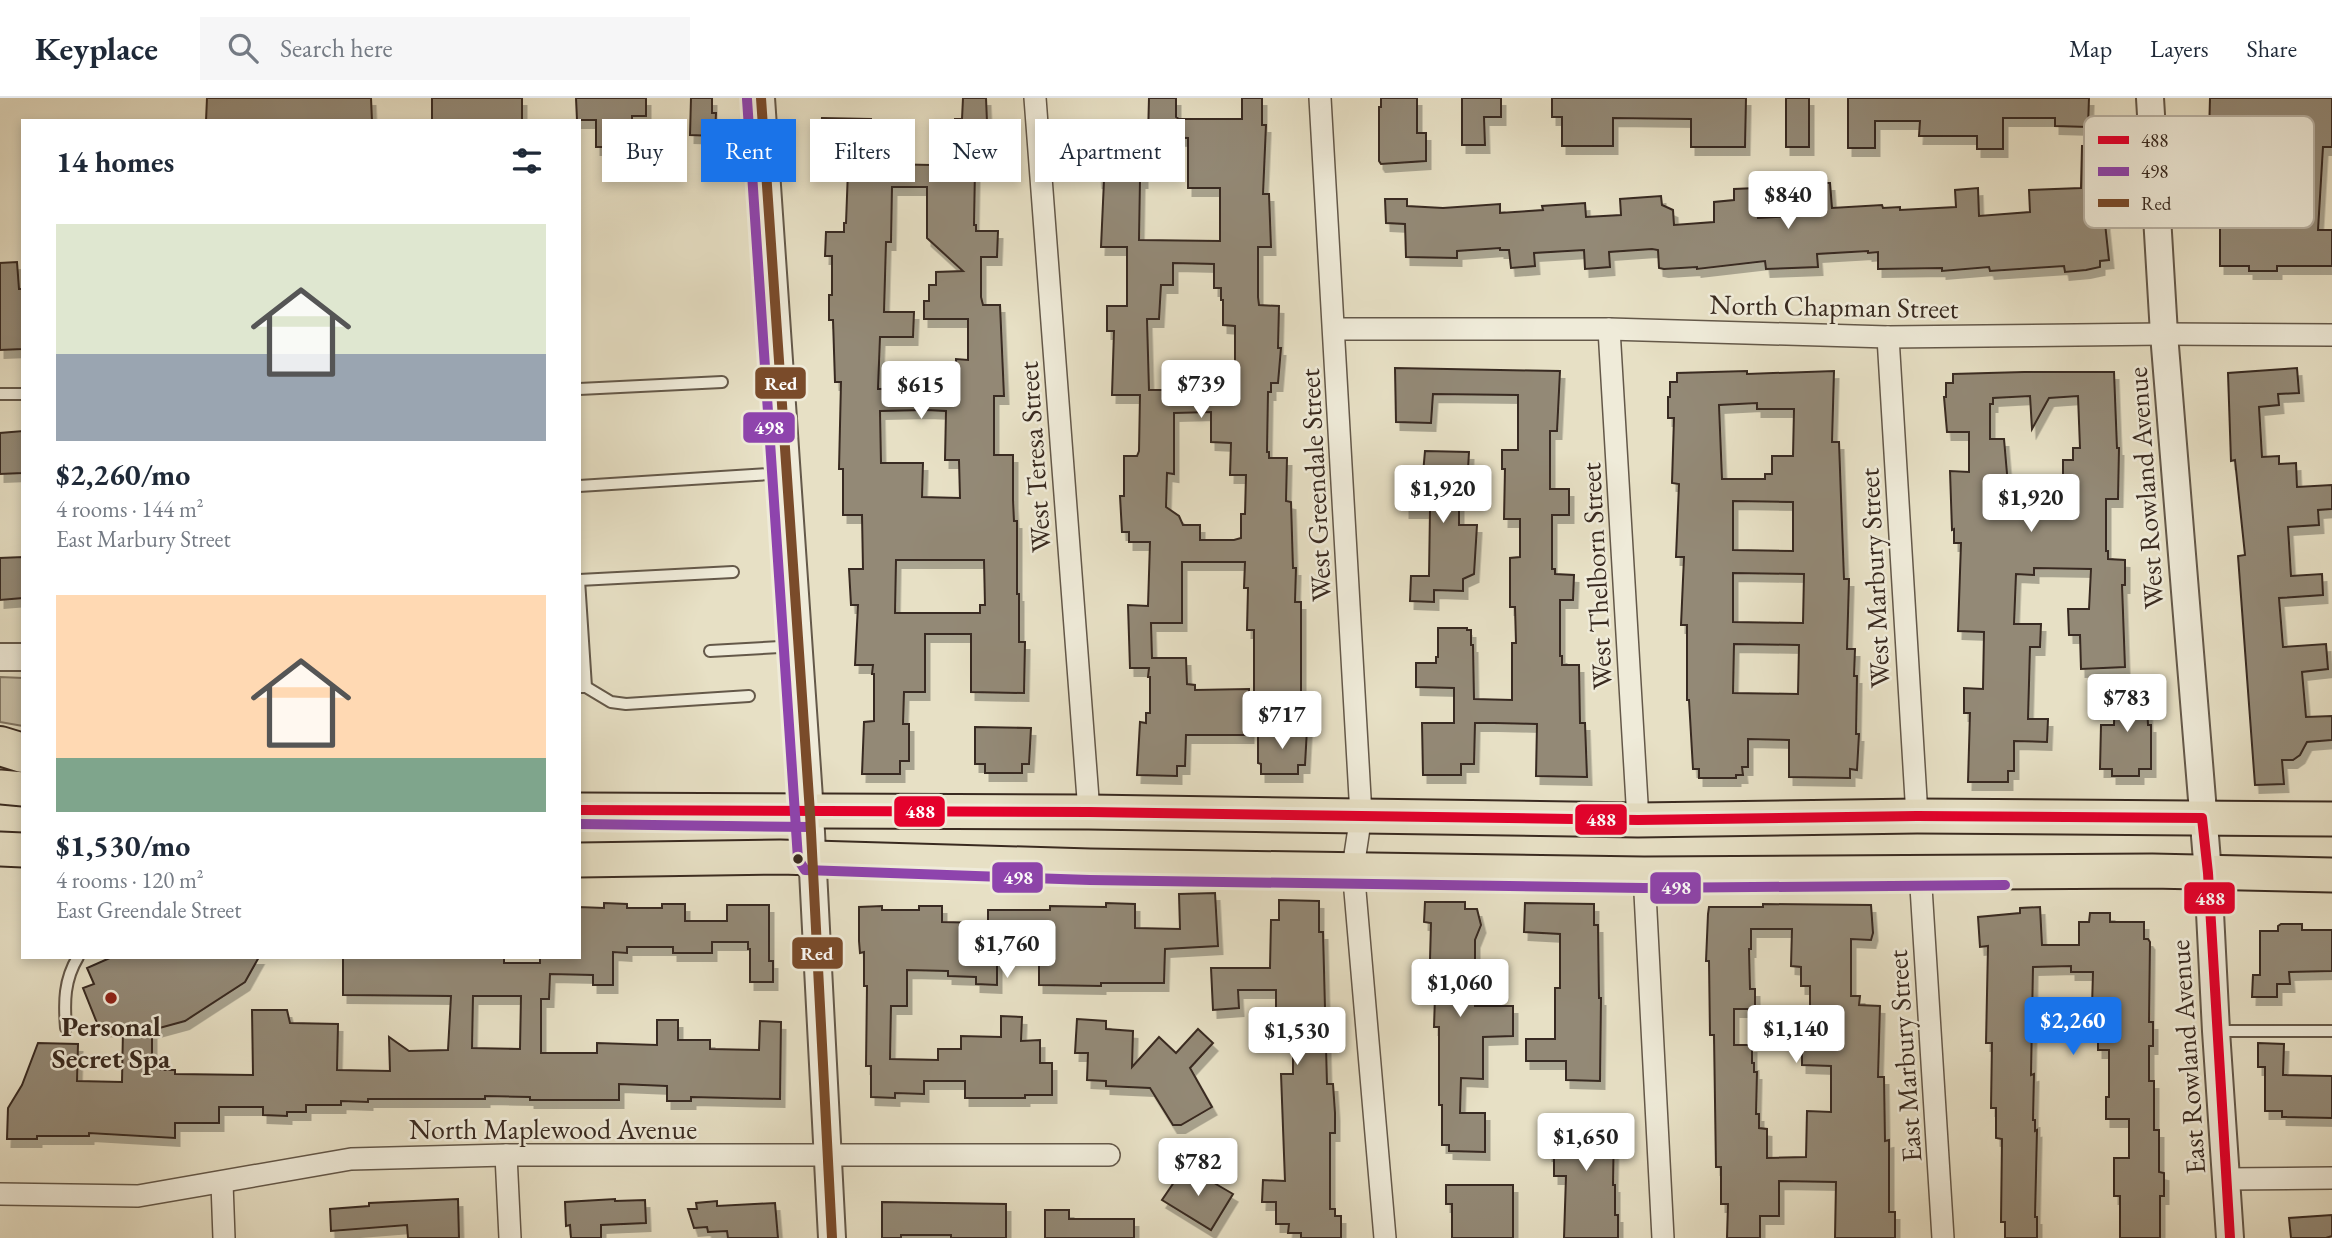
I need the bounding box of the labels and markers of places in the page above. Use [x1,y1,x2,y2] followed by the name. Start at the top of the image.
[1747,172,1829,231] pin: $840
[1160,360,1242,420] pin: $739
[880,362,962,421] pin: $615
[1386,466,1500,525] pin: $1,920
[1974,474,2088,534] pin: $1,920
[2086,674,2168,734] pin: $783
[1241,692,1323,751] pin: $717
[791,852,805,866] unlabelled marker
[950,920,1064,980] pin: $1,760
[1403,960,1517,1019] pin: $1,060
[103,990,119,1006] marker: Personal Secret Spa
[2016,998,2130,1057] pin: $2,260
[1739,1006,1853,1065] pin: $1,140
[1240,1007,1354,1067] pin: $1,530
[52,1008,171,1076] place label: Personal Secret Spa
[1529,1114,1643,1173] pin: $1,650
[1157,1138,1239,1198] pin: $782

